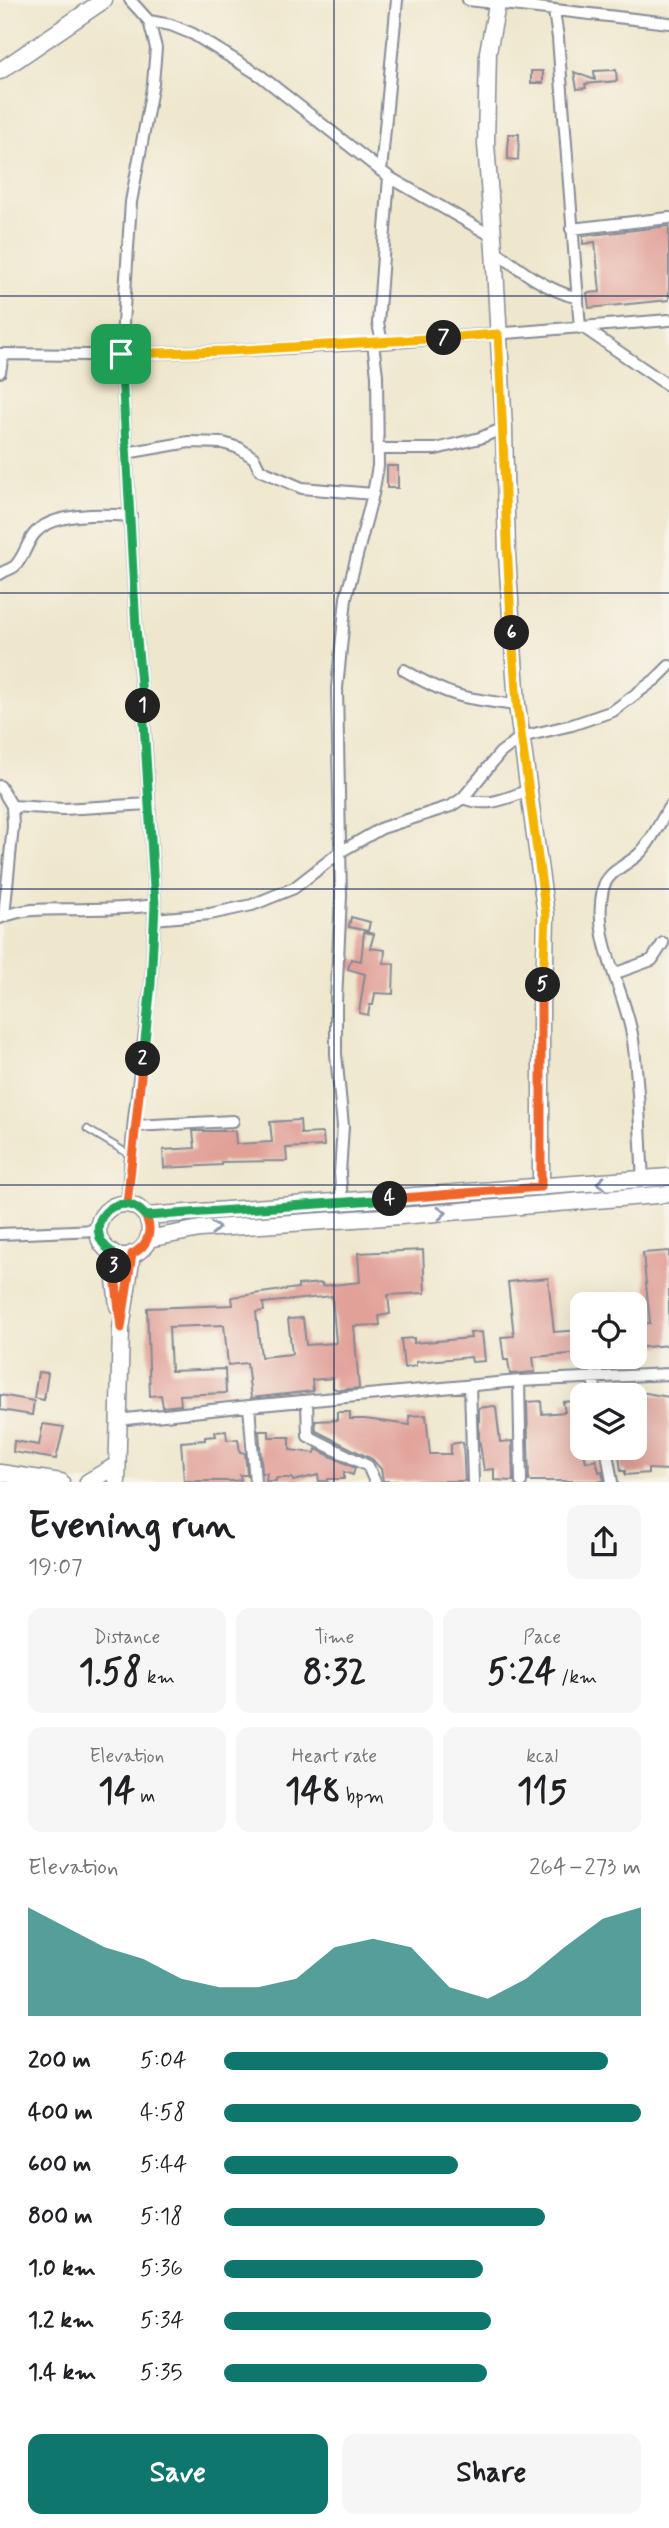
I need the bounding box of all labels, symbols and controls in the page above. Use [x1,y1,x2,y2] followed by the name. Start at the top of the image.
[426,320,462,356] pin: 7
[91,324,151,384] pin
[438,325,449,350] text: 7
[102,335,140,373] icon: arrive
[494,616,530,650] pin: 6
[507,620,516,645] text: 6
[125,688,160,724] pin: 1
[138,693,147,718] text: 1
[526,968,560,1002] pin: 5
[537,972,548,997] text: 5
[125,1042,160,1076] pin: 2
[138,1046,147,1071] text: 2
[595,1175,606,1190] one-way arrow
[372,1182,408,1216] pin: 4
[384,1186,395,1211] text: 4
[437,1206,448,1221] one-way arrow
[210,1221,221,1236] one-way arrow
[96,1248,132,1284] pin: 3
[109,1253,118,1278] text: 3
[570,1292,647,1460] map controls
[570,1292,647,1369] button: locate
[570,1383,647,1460] button: layers
[28,1502,235,1551] text: Evening run
[567,1505,641,1579] button: share
[28,1553,83,1583] text: 19:07
[93,1625,160,1650] text: Distance
[315,1625,354,1650] text: Time
[523,1625,561,1650] text: Pace
[79,1650,142,1696] text: 1.58
[303,1650,366,1696] text: 8:32
[487,1650,556,1696] text: 5:24
[142,1665,175,1690] text: km
[556,1665,597,1690] text: /km
[89,1744,164,1769] text: Elevation
[292,1744,377,1769] text: Heart rate
[526,1744,558,1769] text: kcal
[98,1769,135,1815] text: 14
[285,1769,341,1815] text: 148
[517,1769,567,1815] text: 115
[135,1784,155,1809] text: m
[341,1784,384,1809] text: bpm
[28,1853,119,1883] text: Elevation
[529,1853,641,1883] text: 264–273 m
[28,2046,91,2076] text: 200 m
[140,2046,187,2076] text: 5:04
[28,2098,93,2128] text: 400 m
[140,2098,186,2128] text: 4:58
[28,2150,91,2180] text: 600 m
[140,2150,187,2180] text: 5:44
[28,2202,92,2232] text: 800 m
[140,2202,183,2232] text: 5:18
[28,2254,96,2284] text: 1.0 km
[140,2254,183,2284] text: 5:36
[28,2306,94,2336] text: 1.2 km
[140,2306,184,2336] text: 5:34
[28,2358,96,2388] text: 1.4 km
[140,2358,183,2388] text: 5:35
[28,2434,328,2514] button: Save
[342,2434,641,2514] button: Share

